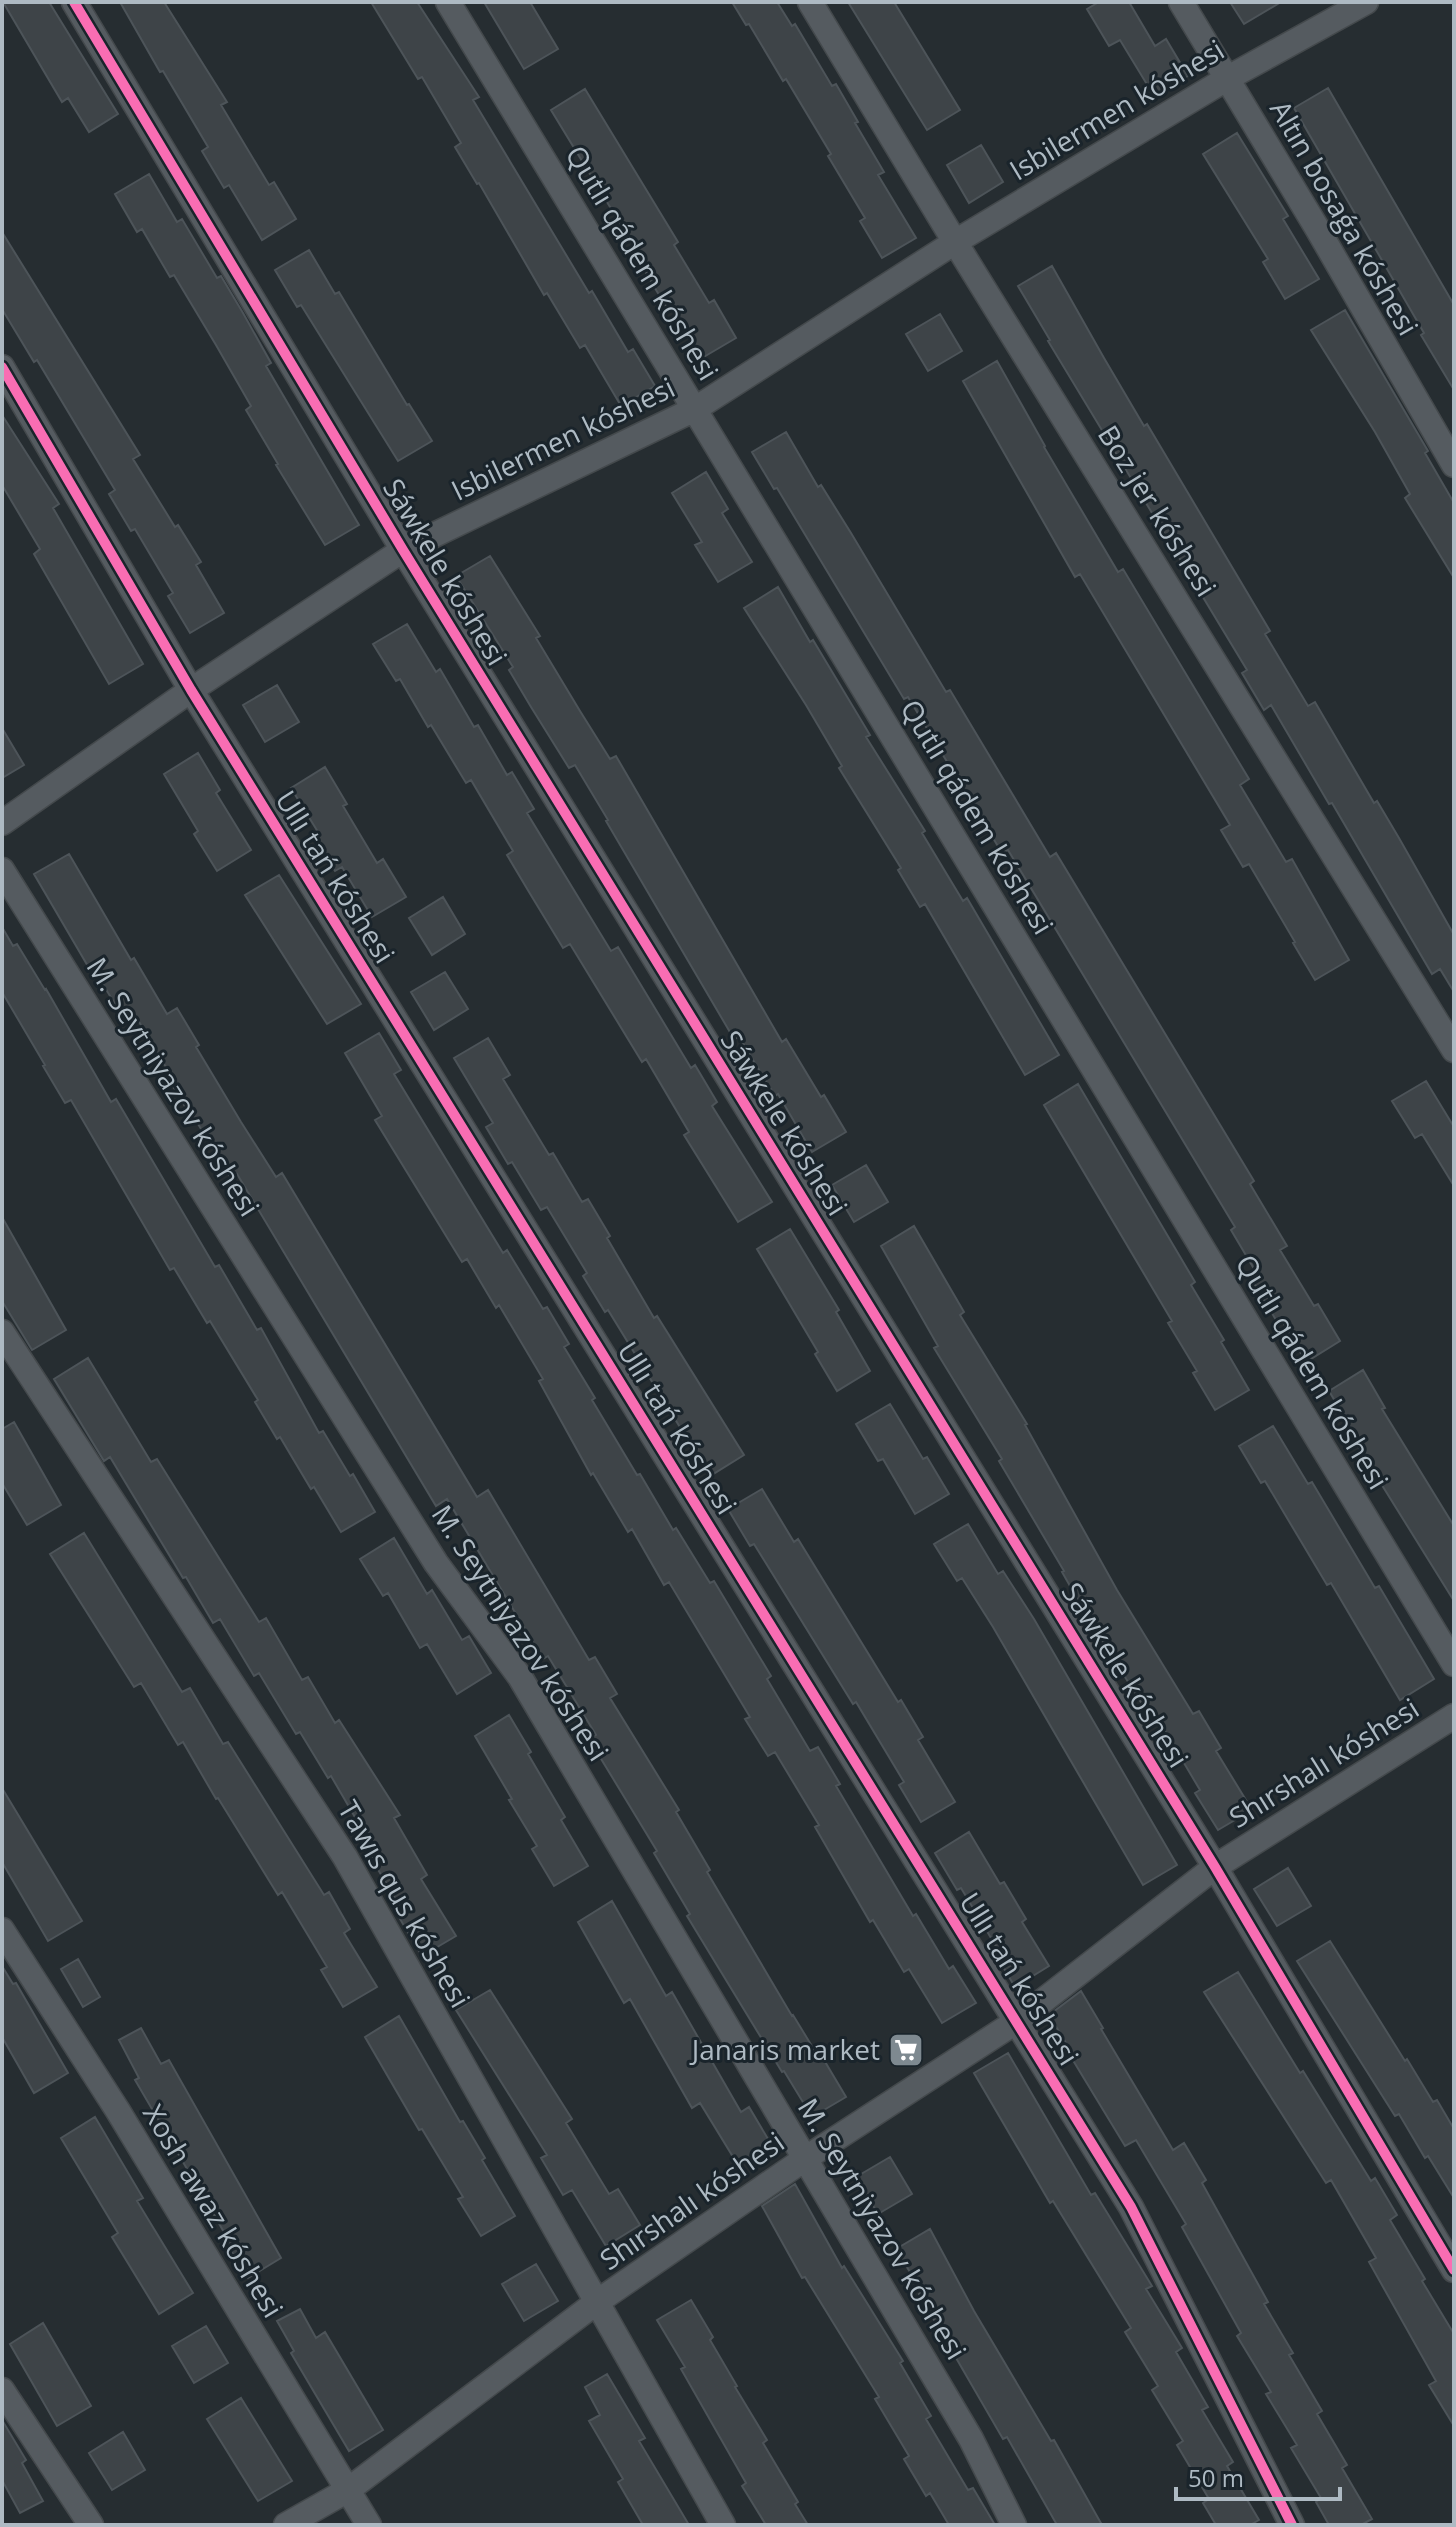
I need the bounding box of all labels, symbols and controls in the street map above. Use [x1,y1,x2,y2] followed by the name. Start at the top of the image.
[1002,30,1231,188] street label: Isbilermen kóshesi
[1262,93,1428,342] street label: Altın bosaǵa kóshesi
[558,138,728,387] street label: Qutlı qádem kóshesi
[445,368,681,509] street label: Isbilermen kóshesi
[1090,418,1226,603] street label: Boz jer kóshesi
[375,471,517,672] street label: Sáwkele kóshesi
[893,692,1063,941] street label: Qutlı qádem kóshesi
[268,783,404,970] street label: Ullı tań kóshesi
[79,950,269,1223] street label: M. Seytniyazov kóshesi
[713,1023,857,1222] street label: Sáwkele kóshesi
[1228,1247,1398,1496] street label: Qutlı qádem kóshesi
[610,1334,746,1521] street label: Ullı tań kóshesi
[424,1497,618,1768] street label: M. Seytniyazov kóshesi
[1054,1575,1198,1774] street label: Sáwkele kóshesi
[1222,1689,1425,1836] street label: Shırshalı kóshesi
[330,1793,480,2014] street label: Tawıs qus kóshesi
[952,1885,1088,2072] street label: Ullı tań kóshesi
[689,2030,880,2068] place label: Janaris market
[887,2031,925,2069] supermarket icon: Janaris market
[790,2091,976,2366] street label: M. Seytniyazov kóshesi
[135,2097,293,2324] street label: Xosh awaz kóshesi
[592,2122,791,2278] street label: Shırshalı kóshesi
[1176,2451,1340,2501] scale bar
[1188,2461,1244,2494] text: 50 m

